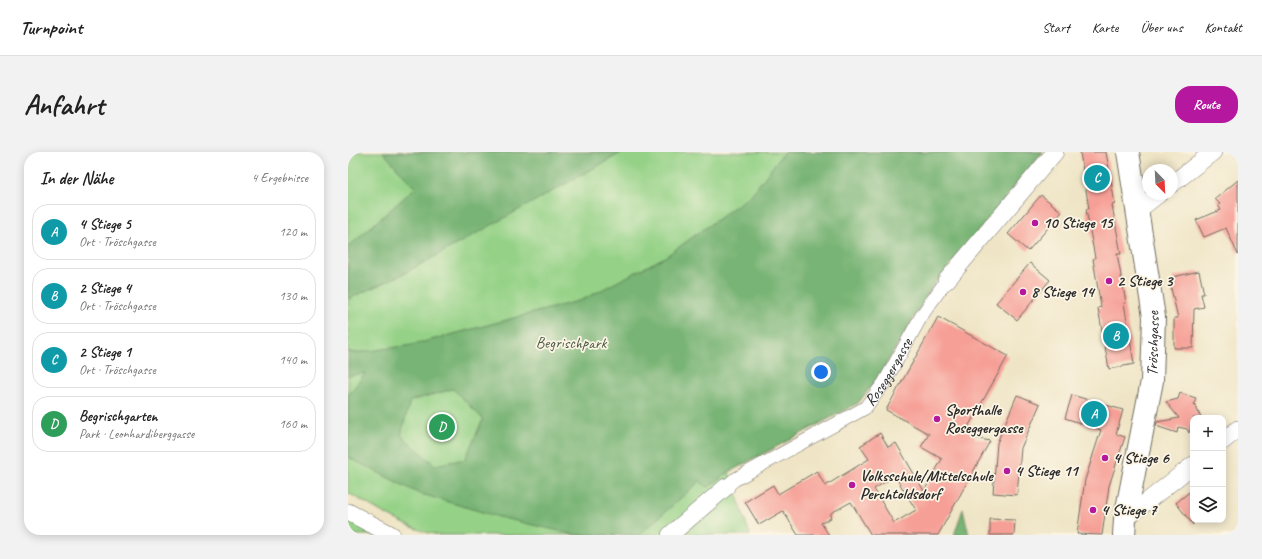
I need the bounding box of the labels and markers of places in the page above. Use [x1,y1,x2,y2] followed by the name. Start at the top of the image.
[1084,163,1110,193] pin: C
[1043,213,1115,233] place label: 10 Stiege 15
[1030,218,1040,228] marker: 10 Stiege 15
[1117,271,1174,291] place label: 2 Stiege 3
[1104,276,1114,286] marker: 2 Stiege 3
[1031,282,1095,302] place label: 8 Stiege 14
[1018,287,1028,297] marker: 8 Stiege 14
[1103,321,1129,351] pin: B
[1081,399,1107,429] pin: A
[945,400,1024,438] place label: Sporthalle Roseggergasse
[429,412,455,442] pin: D
[932,414,942,424] marker: Sporthalle Roseggergasse
[1113,448,1170,468] place label: 4 Stiege 6
[1100,453,1110,463] marker: 4 Stiege 6
[1015,461,1079,481] place label: 4 Stiege 11
[860,466,994,504] place label: Volksschule/Mittelschule Perchtoldsdorf
[1002,466,1012,476] marker: 4 Stiege 11
[847,480,857,490] marker: Volksschule/Mittelschule Perchtoldsdorf
[1101,500,1158,520] place label: 4 Stiege 7
[1088,505,1098,515] marker: 4 Stiege 7

